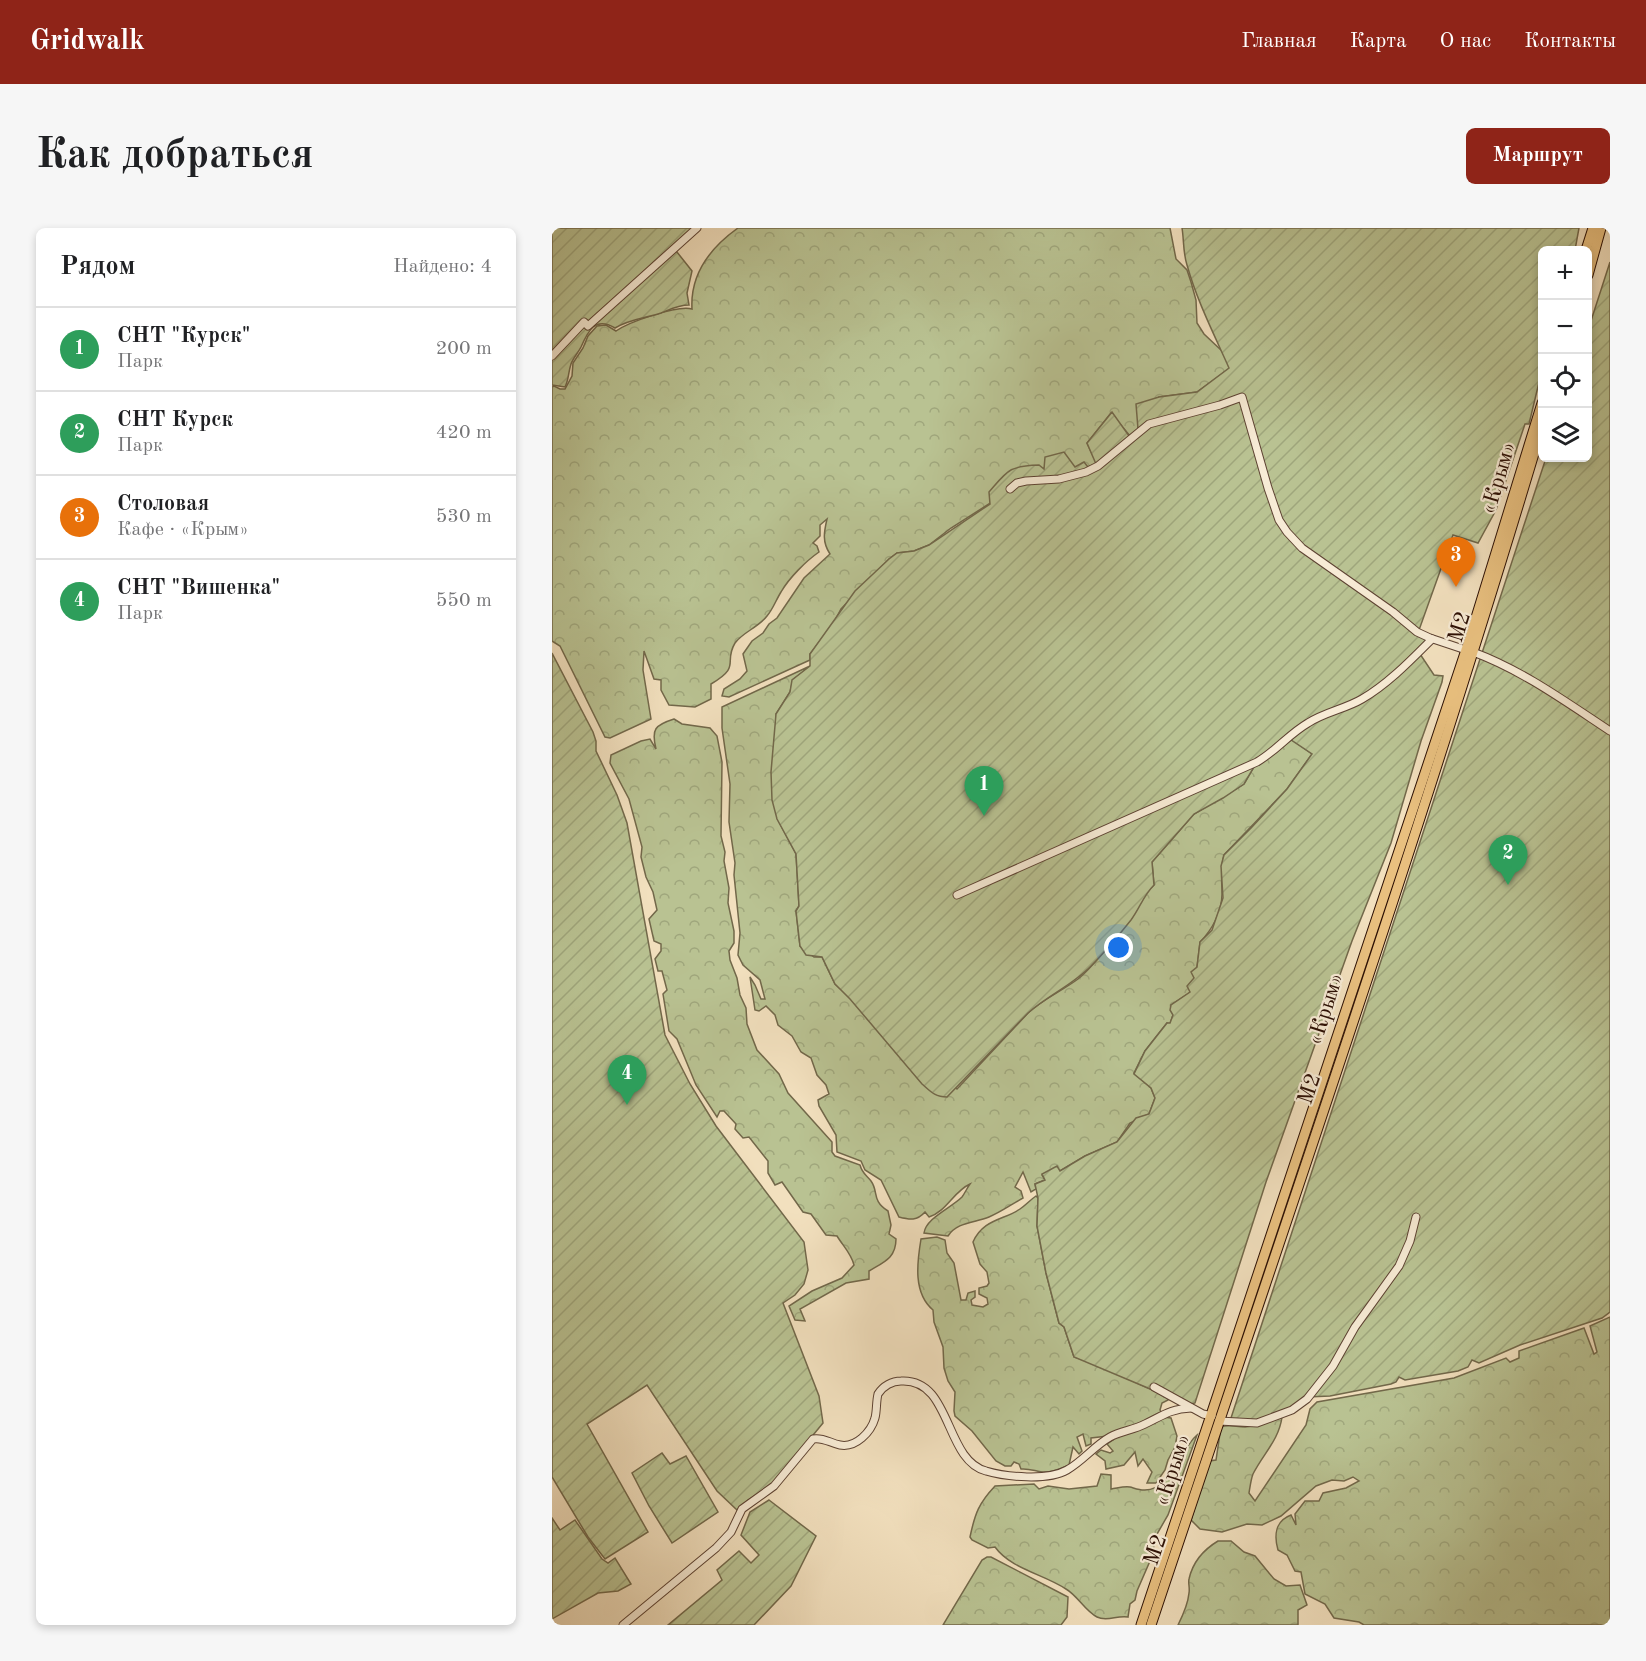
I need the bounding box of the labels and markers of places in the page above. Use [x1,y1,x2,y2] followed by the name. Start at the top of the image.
[1436,538,1476,587] pin: 3
[964,766,1004,816] pin: 1
[1488,836,1528,885] pin: 2
[608,1056,646,1105] pin: 4

